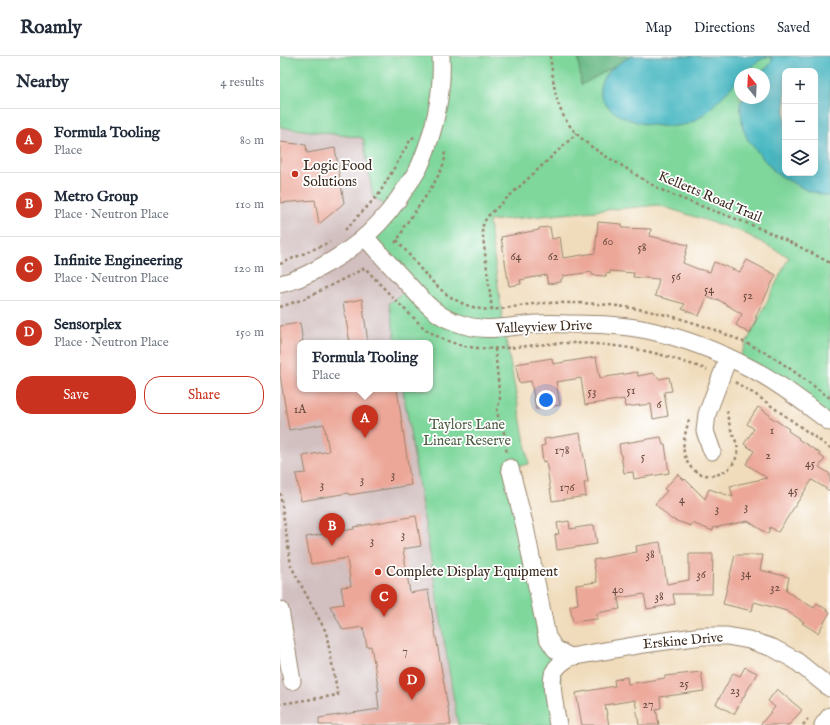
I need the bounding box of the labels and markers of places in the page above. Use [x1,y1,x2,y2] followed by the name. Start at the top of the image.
[303,157,373,191] place label: Logic Food Solutions
[290,169,300,179] marker: Logic Food Solutions
[352,405,378,438] pin: A
[319,513,345,546] pin: B
[386,563,558,581] place label: Complete Display Equipment
[373,567,383,577] marker: Complete Display Equipment
[371,584,397,617] pin: C
[399,667,425,700] pin: D

